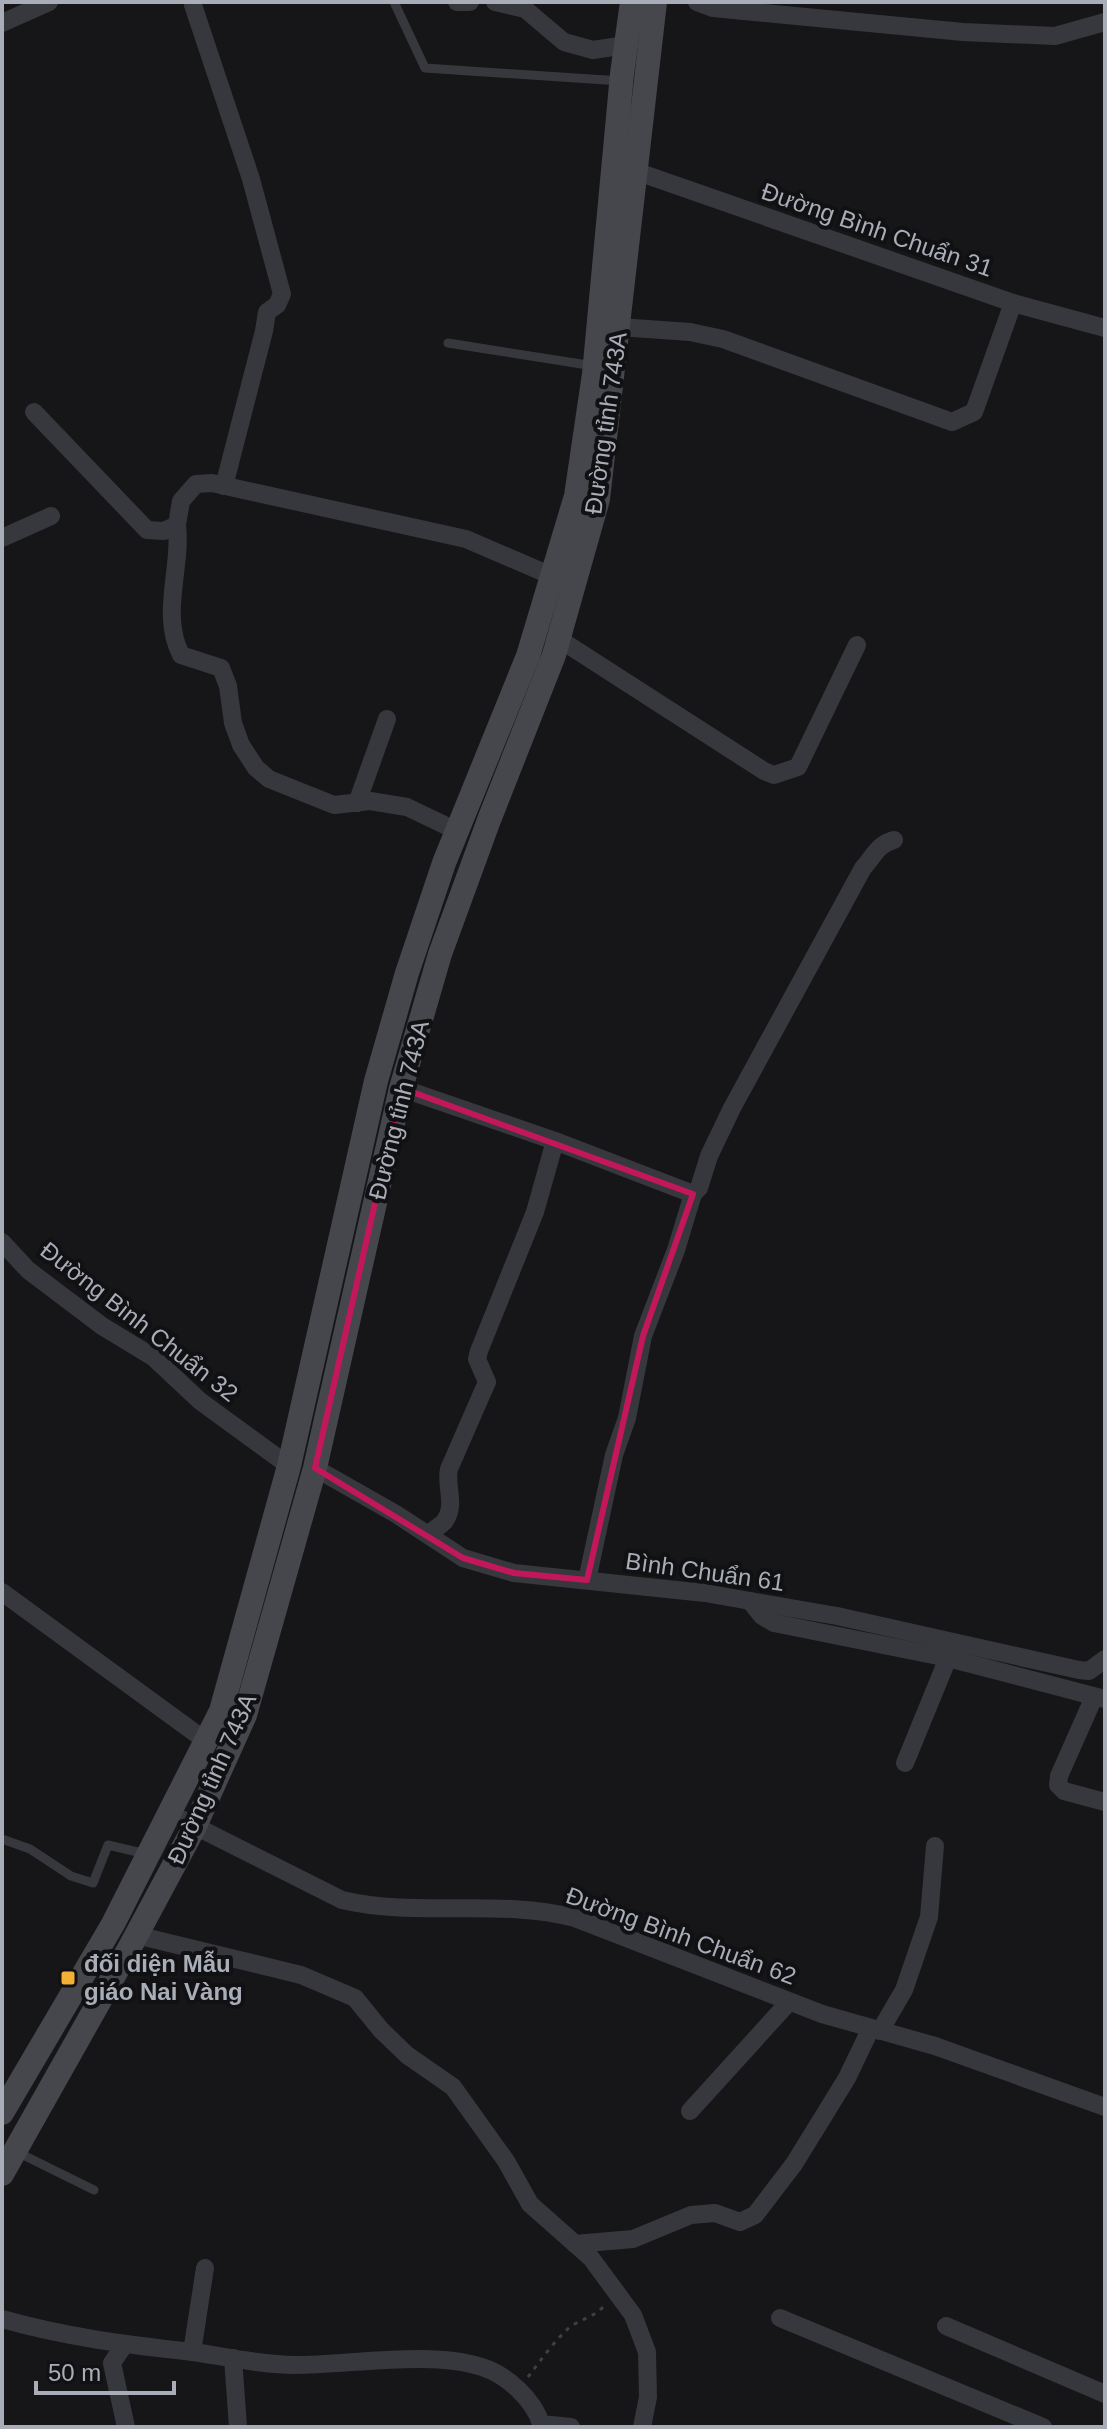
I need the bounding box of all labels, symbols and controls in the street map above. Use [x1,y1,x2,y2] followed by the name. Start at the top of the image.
[758,177,996,282] street label: Đường Bình Chuẩn 31
[579,330,632,516] street label: Đường tỉnh 743A
[363,1017,434,1202] street label: Đường tỉnh 743A
[35,1236,243,1407] street label: Đường Bình Chuẩn 32
[624,1547,786,1596] street label: Bình Chuẩn 61
[162,1689,261,1868] street label: Đường tỉnh 743A
[563,1881,800,1990] street label: Đường Bình Chuẩn 62
[84,1950,243,2005] place label: đối diện Mẫu giáo Nai Vàng
[59,1969,77,1987] marker: đối diện Mẫu giáo Nai Vàng
[36,2345,174,2395] scale bar
[48,2359,101,2386] text: 50 m

